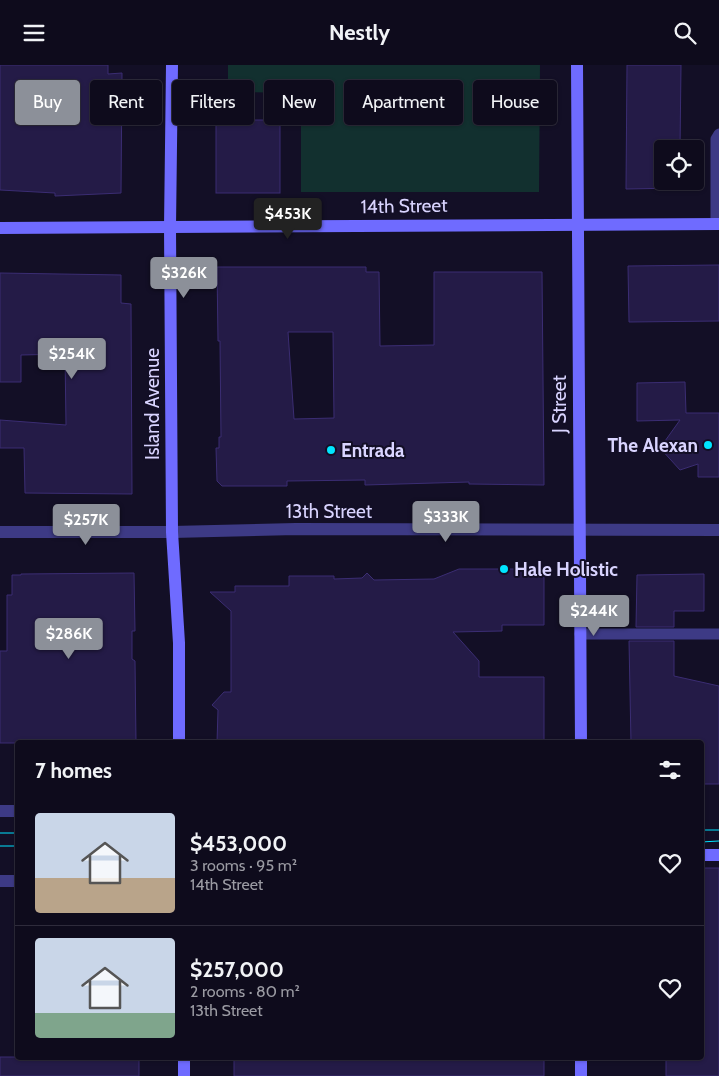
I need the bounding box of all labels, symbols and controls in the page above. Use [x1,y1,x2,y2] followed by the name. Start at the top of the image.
[20,19,48,47] icon: menu
[329,19,390,46] text: Nestly
[671,19,699,47] icon: search
[15,80,80,125] chip: Buy
[90,80,162,125] chip: Rent
[172,80,254,125] chip: Filters
[264,80,334,125] chip: New
[344,80,463,125] chip: Apartment
[473,80,557,125] chip: House
[654,140,704,190] map controls
[654,140,704,190] button: locate
[360,194,448,218] street label: 14th Street
[253,197,323,240] pin: $453K
[265,204,311,223] text: $453K
[149,257,219,299] pin: $326K
[161,263,207,282] text: $326K
[37,337,107,380] pin: $254K
[49,344,95,363] text: $254K
[141,348,164,460] street label: Island Avenue
[548,374,571,434] street label: J Street
[607,434,698,457] place label: The Alexan
[341,439,405,462] place label: Entrada
[702,439,714,451] marker: The Alexan
[325,444,337,456] marker: Entrada
[286,500,373,523] street label: 13th Street
[411,501,481,543] pin: $333K
[51,503,121,546] pin: $257K
[423,507,469,526] text: $333K
[64,510,108,529] text: $257K
[514,558,618,581] place label: Hale Holistic
[498,563,510,575] marker: Hale Holistic
[559,595,629,637] pin: $244K
[570,601,618,620] text: $244K
[34,617,104,660] pin: $286K
[46,624,92,643] text: $286K
[656,756,684,784] icon: filters
[35,758,112,783] text: 7 homes
[190,831,287,856] text: $453,000
[75,833,135,893] icon: home
[656,849,684,877] icon: heart
[190,856,297,875] text: 3 rooms · 95 m²
[190,875,263,894] text: 14th Street
[190,957,284,982] text: $257,000
[75,958,135,1018] icon: home
[656,974,684,1002] icon: heart
[190,982,300,1001] text: 2 rooms · 80 m²
[190,1001,263,1020] text: 13th Street

